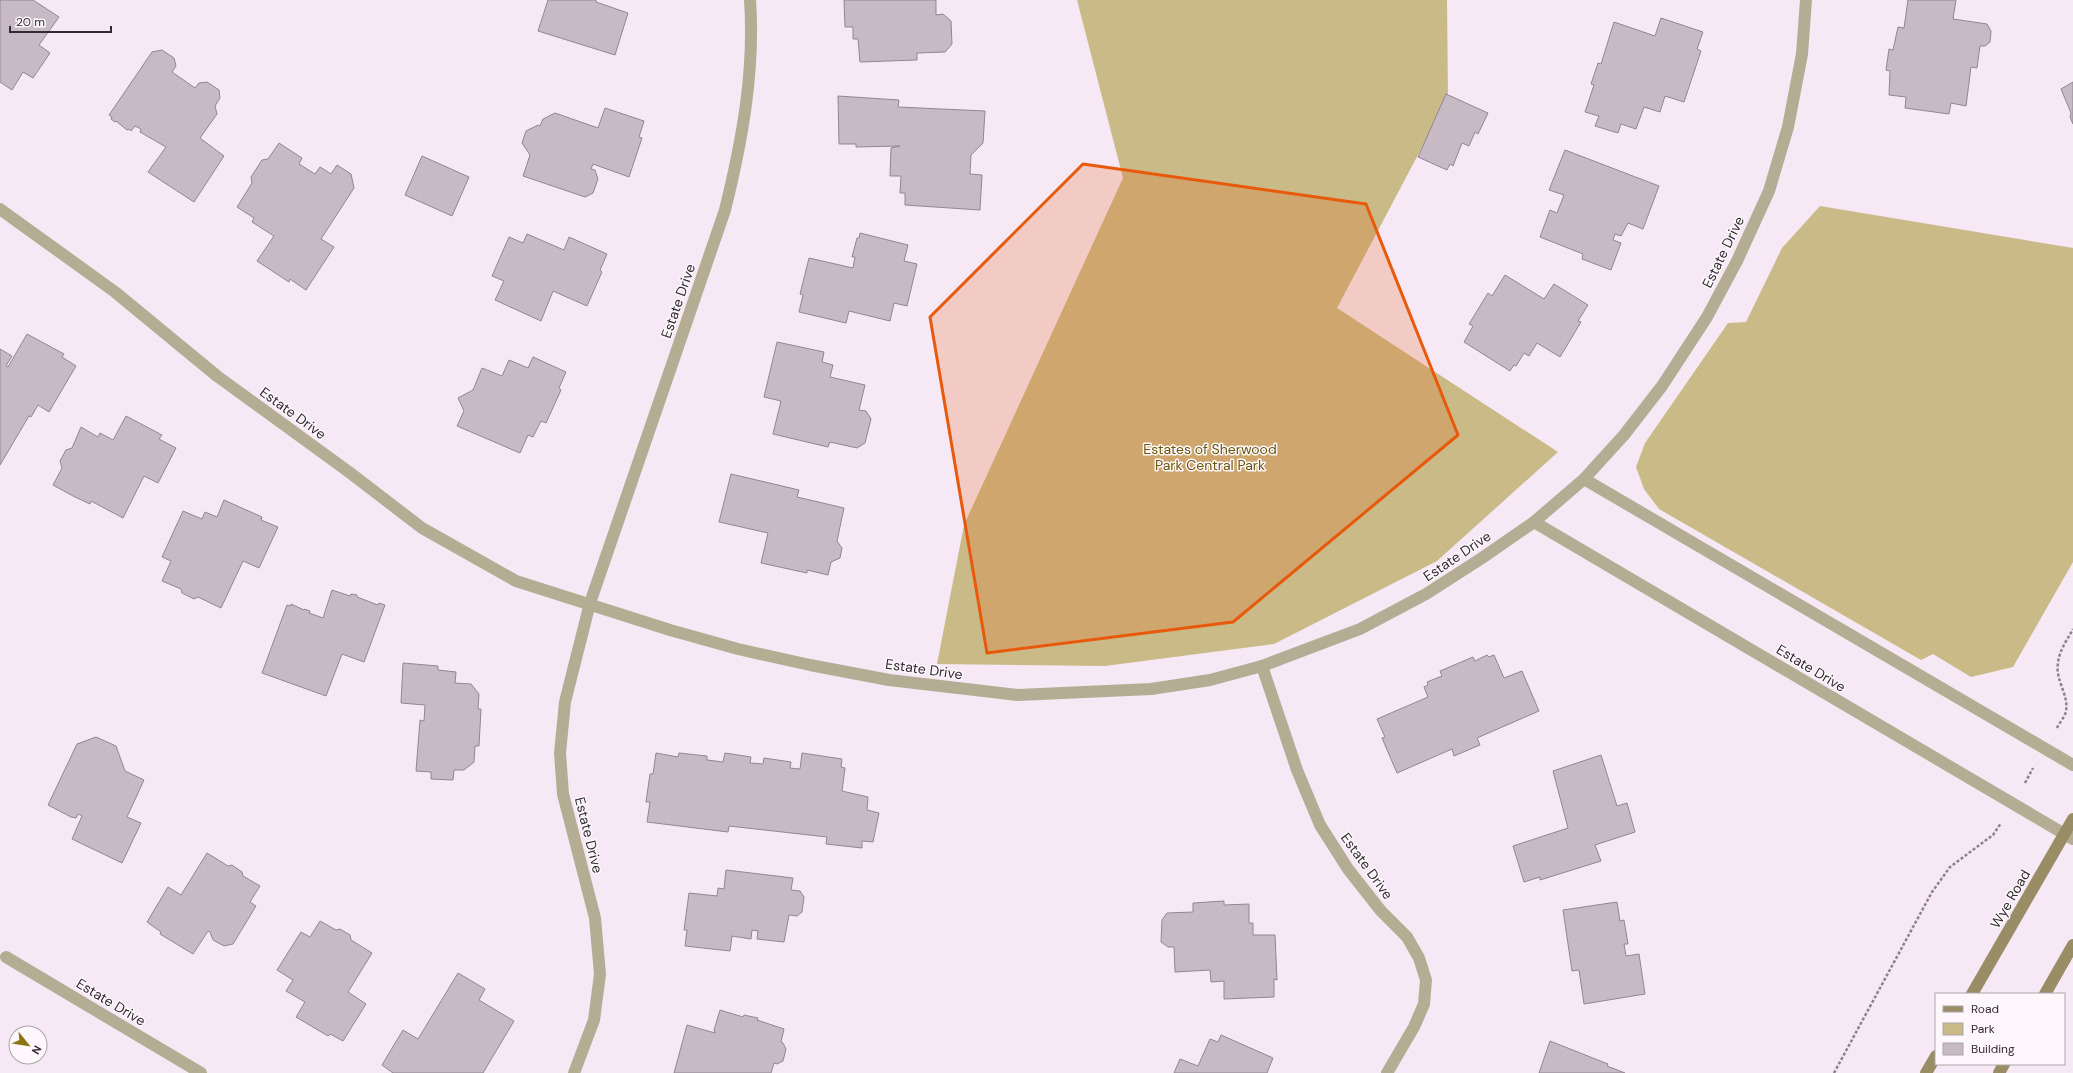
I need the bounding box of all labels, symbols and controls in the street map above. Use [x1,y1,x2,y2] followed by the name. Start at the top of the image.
[10,8,111,34] scale bar
[16,14,45,30] text: 20 m
[1698,213,1748,291] street label: Estate Drive
[657,261,699,341] street label: Estate Drive
[256,383,330,443] street label: Estate Drive
[1143,440,1277,474] park label: Estates of Sherwood Park Central Park
[1420,527,1494,585] street label: Estate Drive
[1773,640,1849,696] street label: Estate Drive
[884,655,964,683] street label: Estate Drive
[571,795,607,875] street label: Estate Drive
[1337,829,1397,903] street label: Estate Drive
[1986,866,2034,932] street label: Wye Road
[73,974,149,1030] street label: Estate Drive
[1935,993,2065,1065] legend
[1971,1001,1999,1017] text: Road
[1971,1021,1995,1037] text: Park
[8,1025,48,1065] north arrow
[1971,1041,2015,1057] text: Building
[29,1043,45,1057] text: N

